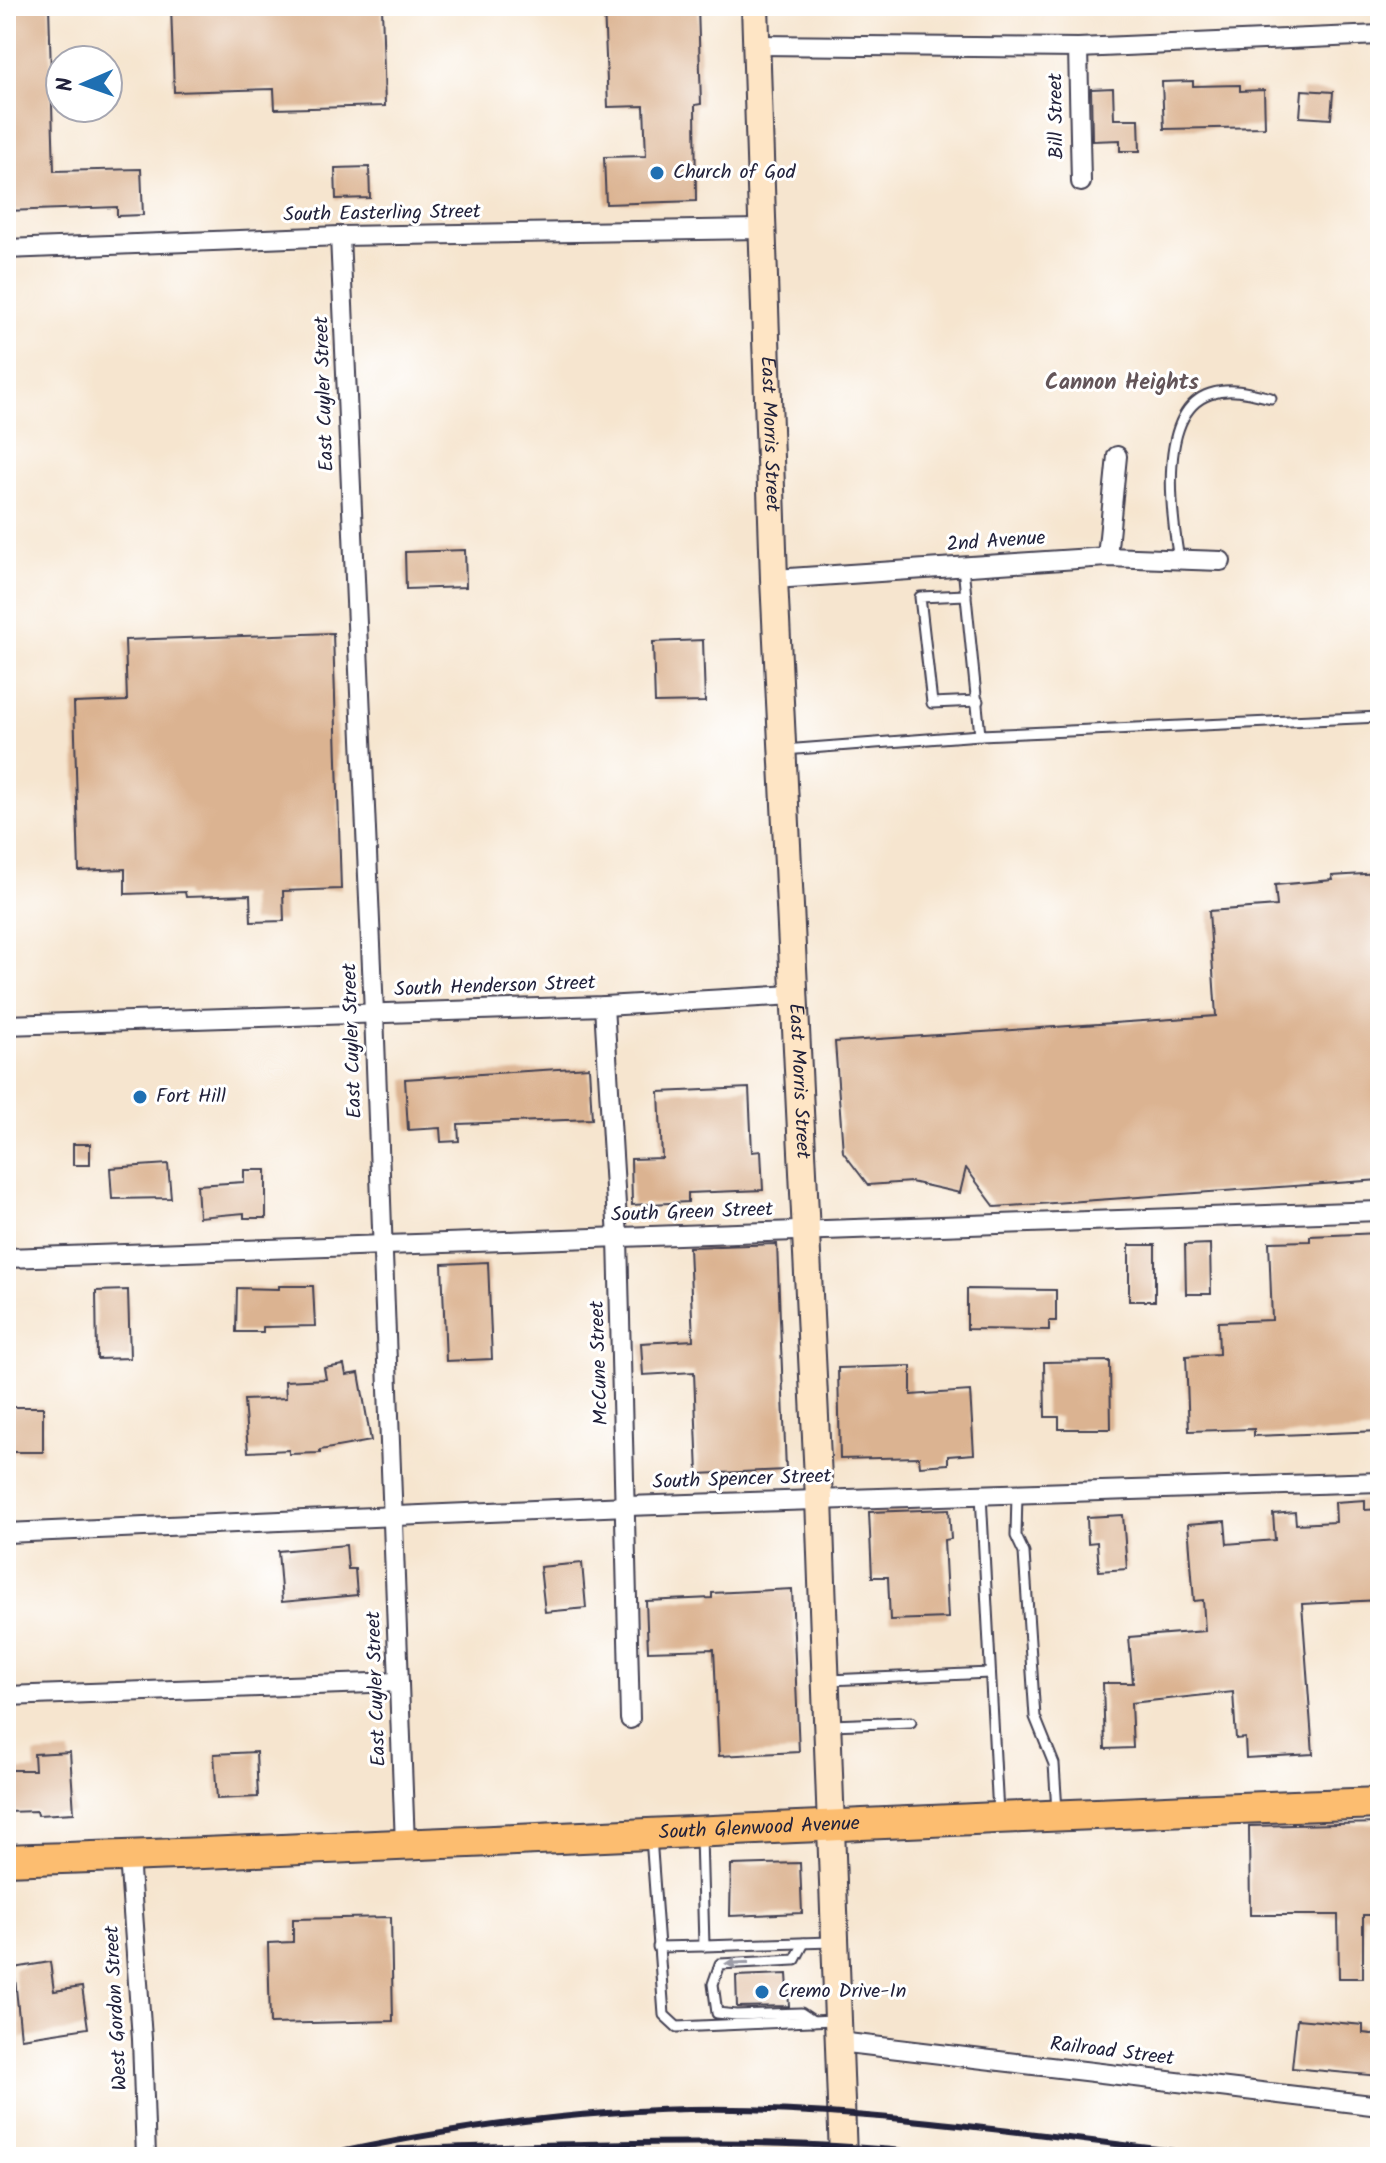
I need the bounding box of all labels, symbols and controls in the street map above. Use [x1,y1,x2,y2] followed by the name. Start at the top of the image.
[44,44,124,124] north arrow
[1040,72,1074,159] street label: Bill Street
[49,77,84,92] text: N
[673,157,796,189] place label: Church of God
[648,164,666,182] marker: Church of God
[283,196,481,232] street label: South Easterling Street
[306,315,344,472] street label: East Cuyler Street
[751,355,788,512] street label: East Morris Street
[1045,366,1200,401] district label: Cannon Heights
[945,523,1047,561] street label: 2nd Avenue
[334,962,372,1119] street label: East Cuyler Street
[394,967,596,1007] street label: South Henderson Street
[779,1003,818,1160] street label: East Morris Street
[156,1081,226,1113] place label: Fort Hill
[131,1088,149,1106] marker: Fort Hill
[610,1194,774,1232] street label: South Green Street
[582,1300,618,1426] street label: McCune Street
[652,1461,832,1499] street label: South Spencer Street
[358,1610,396,1767] street label: East Cuyler Street
[658,1808,861,1849] street label: South Glenwood Avenue
[97,1924,137,2091] street label: West Gordon Street
[724,1957,749,1970] one-way arrow
[778,1976,906,2008] place label: Cremo Drive-In
[753,1983,771,2001] marker: Cremo Drive-In
[1048,2029,1176,2075] street label: Railroad Street

